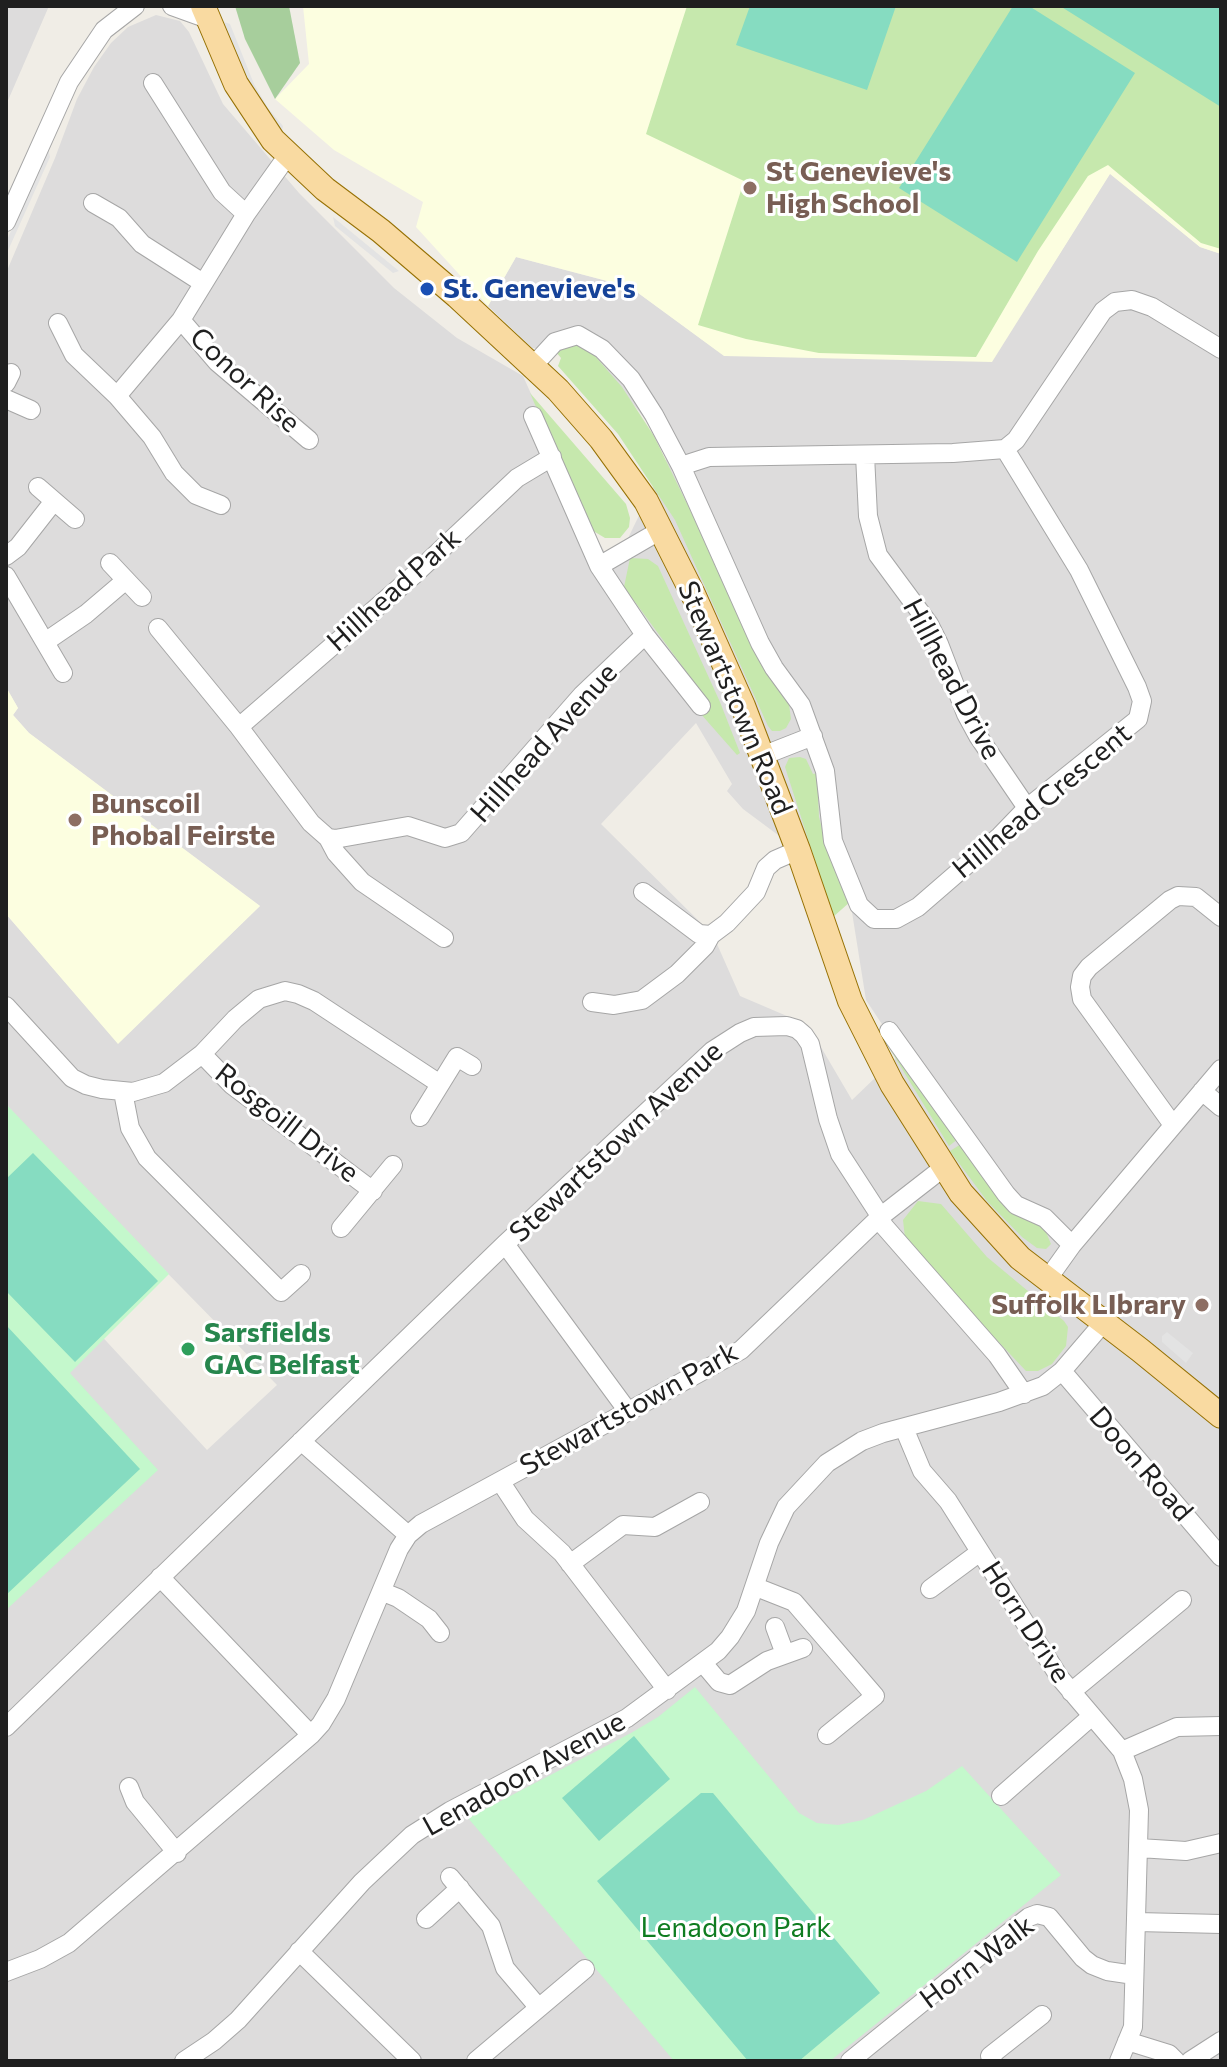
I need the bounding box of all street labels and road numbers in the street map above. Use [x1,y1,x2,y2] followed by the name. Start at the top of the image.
[183,320,307,440] street label: Conor Rise
[320,521,468,659] street label: Hillhead Park
[671,576,799,820] street label: Stewartstown Road
[896,593,1008,765] street label: Hillhead Drive
[464,656,624,830] street label: Hillhead Avenue
[946,716,1138,886] street label: Hillhead Crescent
[503,1035,729,1249] street label: Stewartstown Avenue
[208,1056,366,1190] street label: Rosgoill Drive
[514,1335,744,1483] street label: Stewartstown Park
[1082,1400,1200,1528] street label: Doon Road
[974,1555,1078,1689] street label: Horn Drive
[417,1705,631,1843] street label: Lenadoon Avenue
[913,1908,1041,2016] street label: Horn Walk

